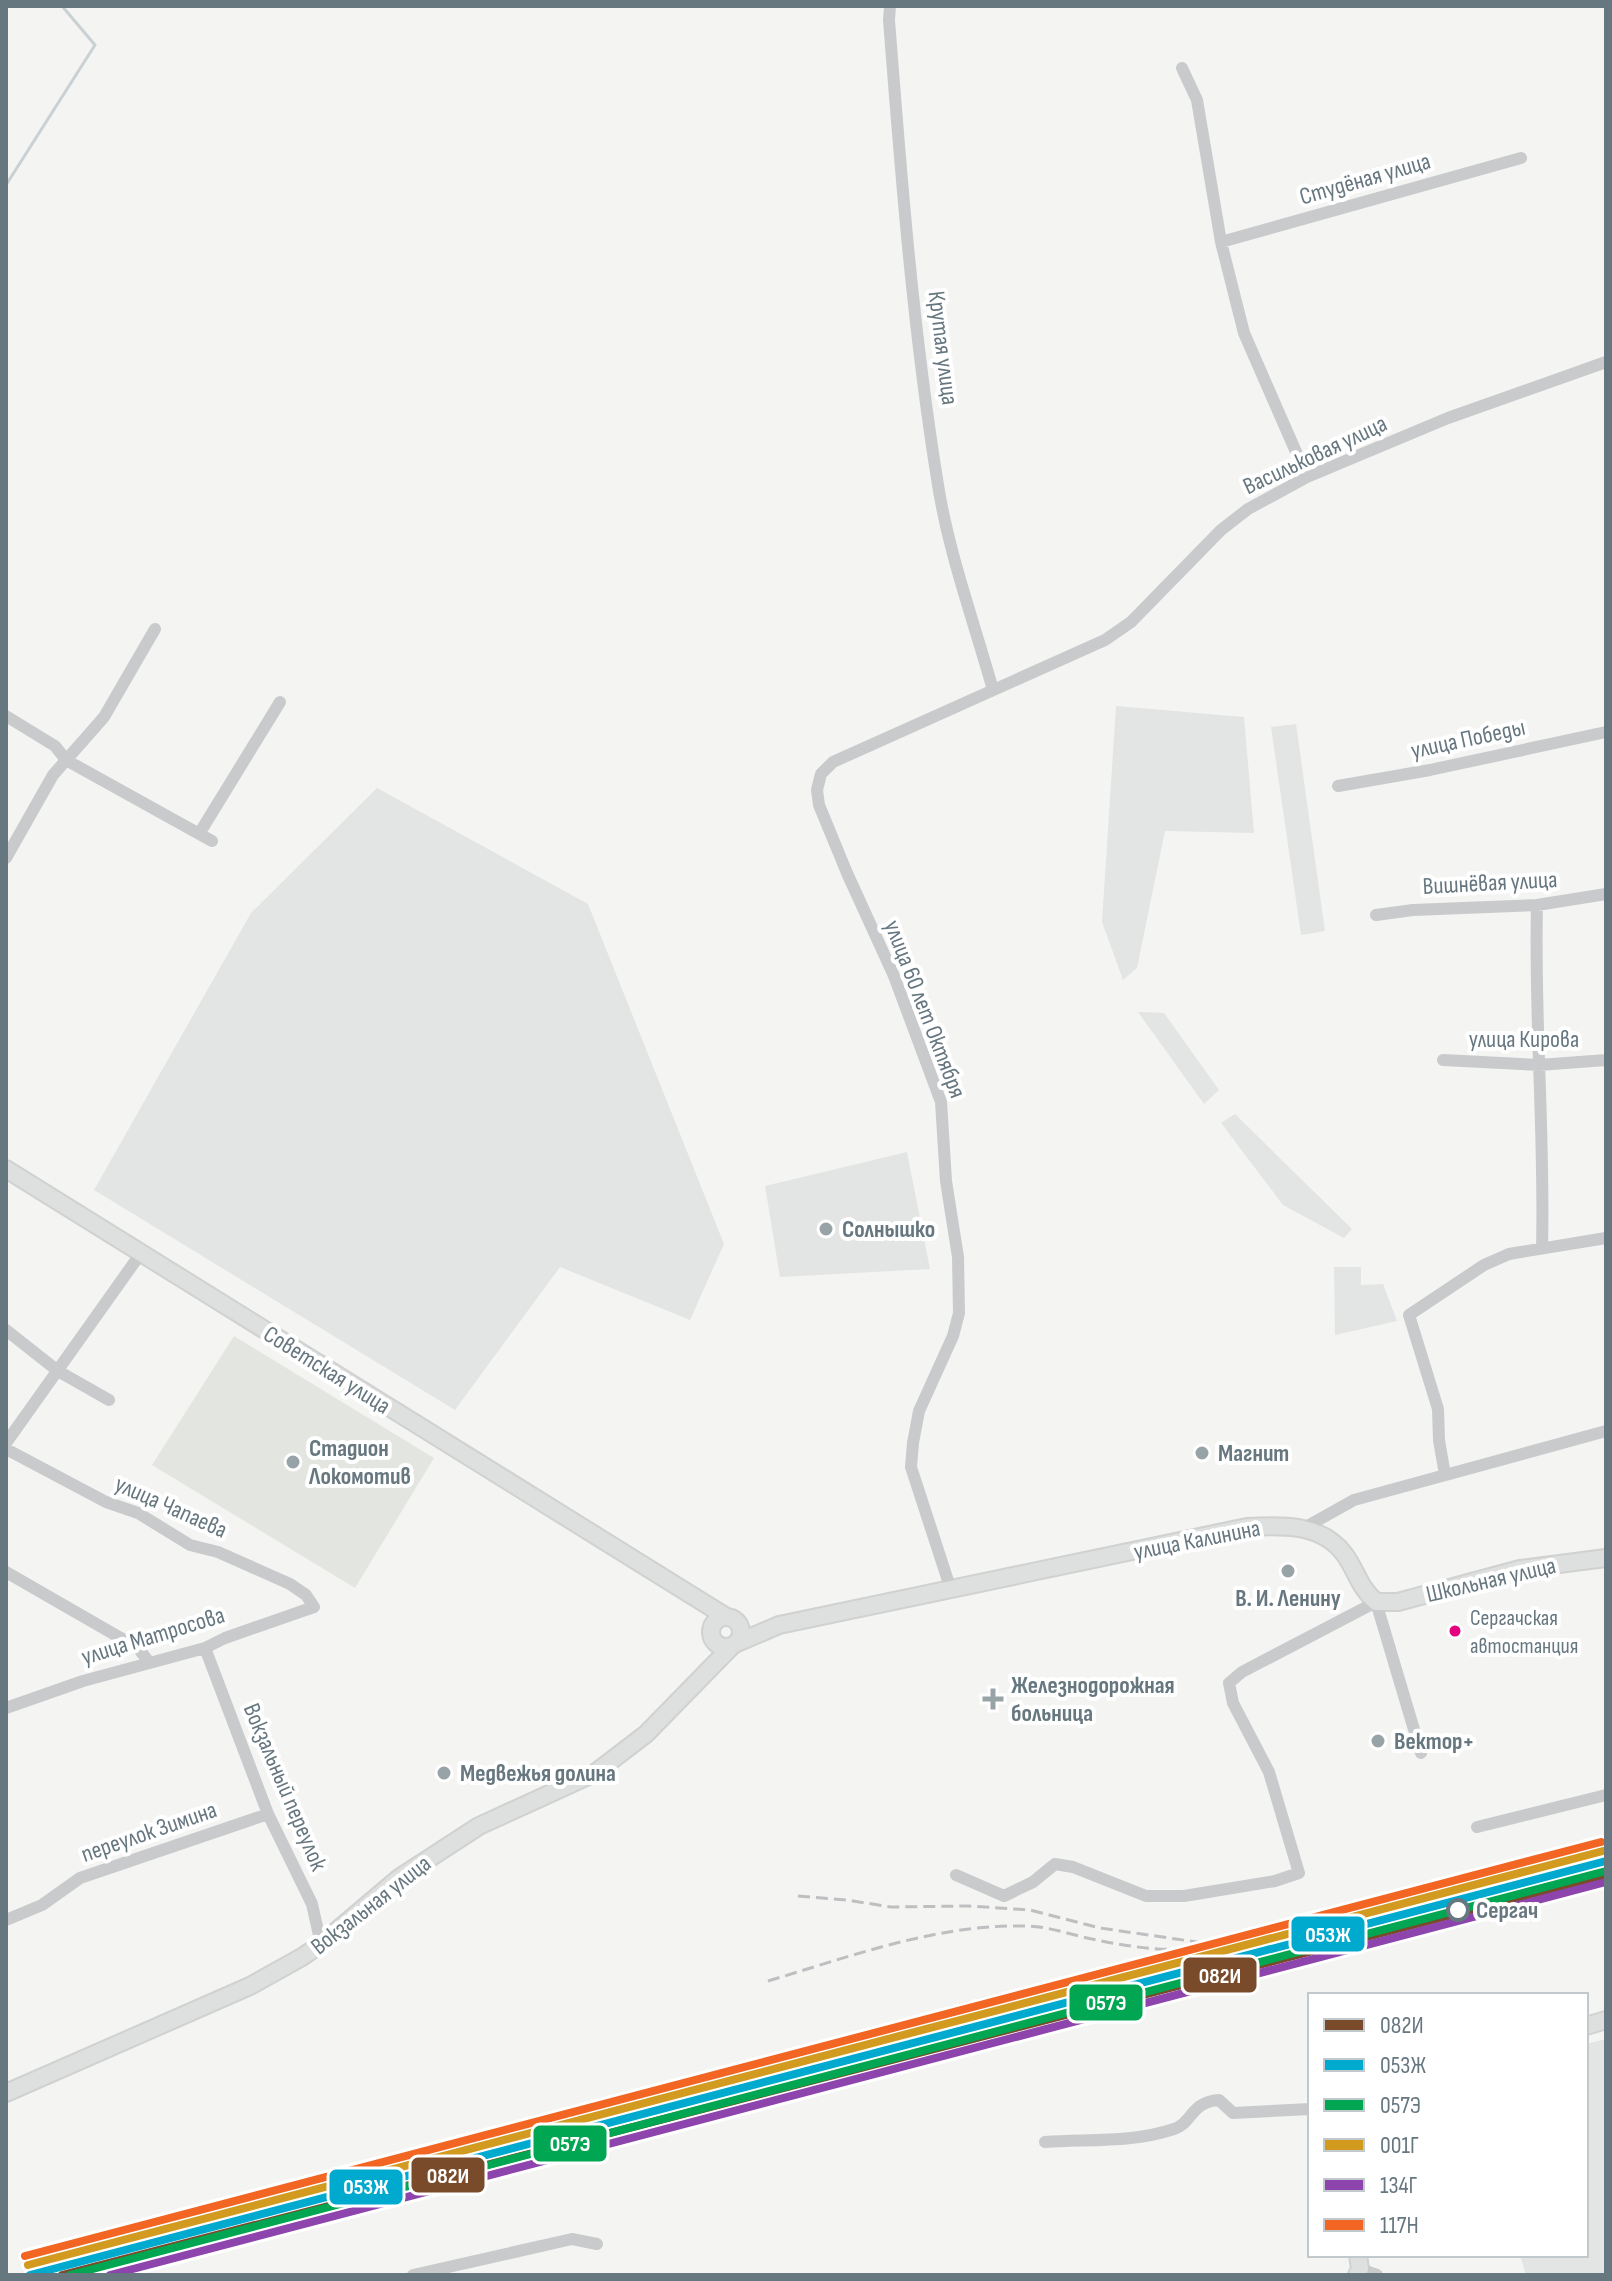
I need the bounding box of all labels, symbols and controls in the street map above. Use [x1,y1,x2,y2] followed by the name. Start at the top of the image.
[1296,146,1434,212] street label: Студёная улица
[922,289,964,407] street label: Крутая улица
[1238,409,1392,501] street label: Васильковая улица
[1408,713,1528,765] street label: улица Победы
[1422,865,1558,901] street label: Вишнёвая улица
[878,916,972,1102] street label: улица 60 лет Октября
[1469,1025,1579,1054] street label: улица Кирова
[842,1215,935,1244] place label: Солнышко
[817,1220,835,1238] marker: Солнышко
[258,1319,396,1421] street label: Советская улица
[308,1434,411,1491] place label: Стадион Локомотив
[1218,1439,1289,1468] place label: Магнит
[1193,1444,1211,1462] marker: Магнит
[284,1453,302,1471] marker: Стадион Локомотив
[110,1469,232,1545] street label: улица Чапаева
[1131,1514,1263,1566] street label: улица Калинина
[1423,1551,1559,1609] street label: Школьная улица
[1279,1562,1297,1580] marker: В. И. Ленину
[1235,1584,1341,1613] place label: В. И. Ленину
[78,1600,228,1672] street label: улица Матросова
[1470,1605,1578,1660] place label: Сергачская автостанция
[1447,1623,1463,1639] marker: Сергачская автостанция
[1011,1671,1175,1728] place label: Железнодорожная больница
[982,1688,1004,1710] marker: Железнодорожная больница
[237,1699,334,1876] street label: Вокзальный переулок
[1394,1727,1474,1756] place label: Вектор+
[1369,1732,1387,1750] marker: Вектор+
[460,1759,616,1788] place label: Медвежья долина
[435,1764,453,1782] marker: Медвежья долина
[77,1795,221,1869] street label: переулок Зимина
[305,1849,437,1961] street label: Вокзальная улица
[1476,1896,1538,1925] place label: Сергач
[1447,1899,1469,1921] marker: Сергач
[1290,1915,1366,1953] line badge: 053Ж
[1305,1922,1351,1949] text: 053Ж
[1182,1956,1258,1994] line badge: 082И
[1199,1963,1241,1990] text: 082И
[1068,1983,1144,2022] line badge: 057Э
[1086,1990,1126,2017] text: 057Э
[1308,1993,1588,2257] legend
[1380,2011,1424,2040] text: 082И
[1380,2051,1426,2080] text: 053Ж
[1380,2091,1421,2120] text: 057Э
[532,2124,608,2163] line badge: 057Э
[550,2131,590,2158] text: 057Э
[1380,2131,1419,2160] text: 001Г
[410,2156,486,2194] line badge: 082И
[427,2163,469,2190] text: 082И
[328,2168,404,2206] line badge: 053Ж
[1380,2171,1418,2200] text: 134Г
[343,2174,389,2201] text: 053Ж
[1380,2211,1419,2240] text: 117Н

